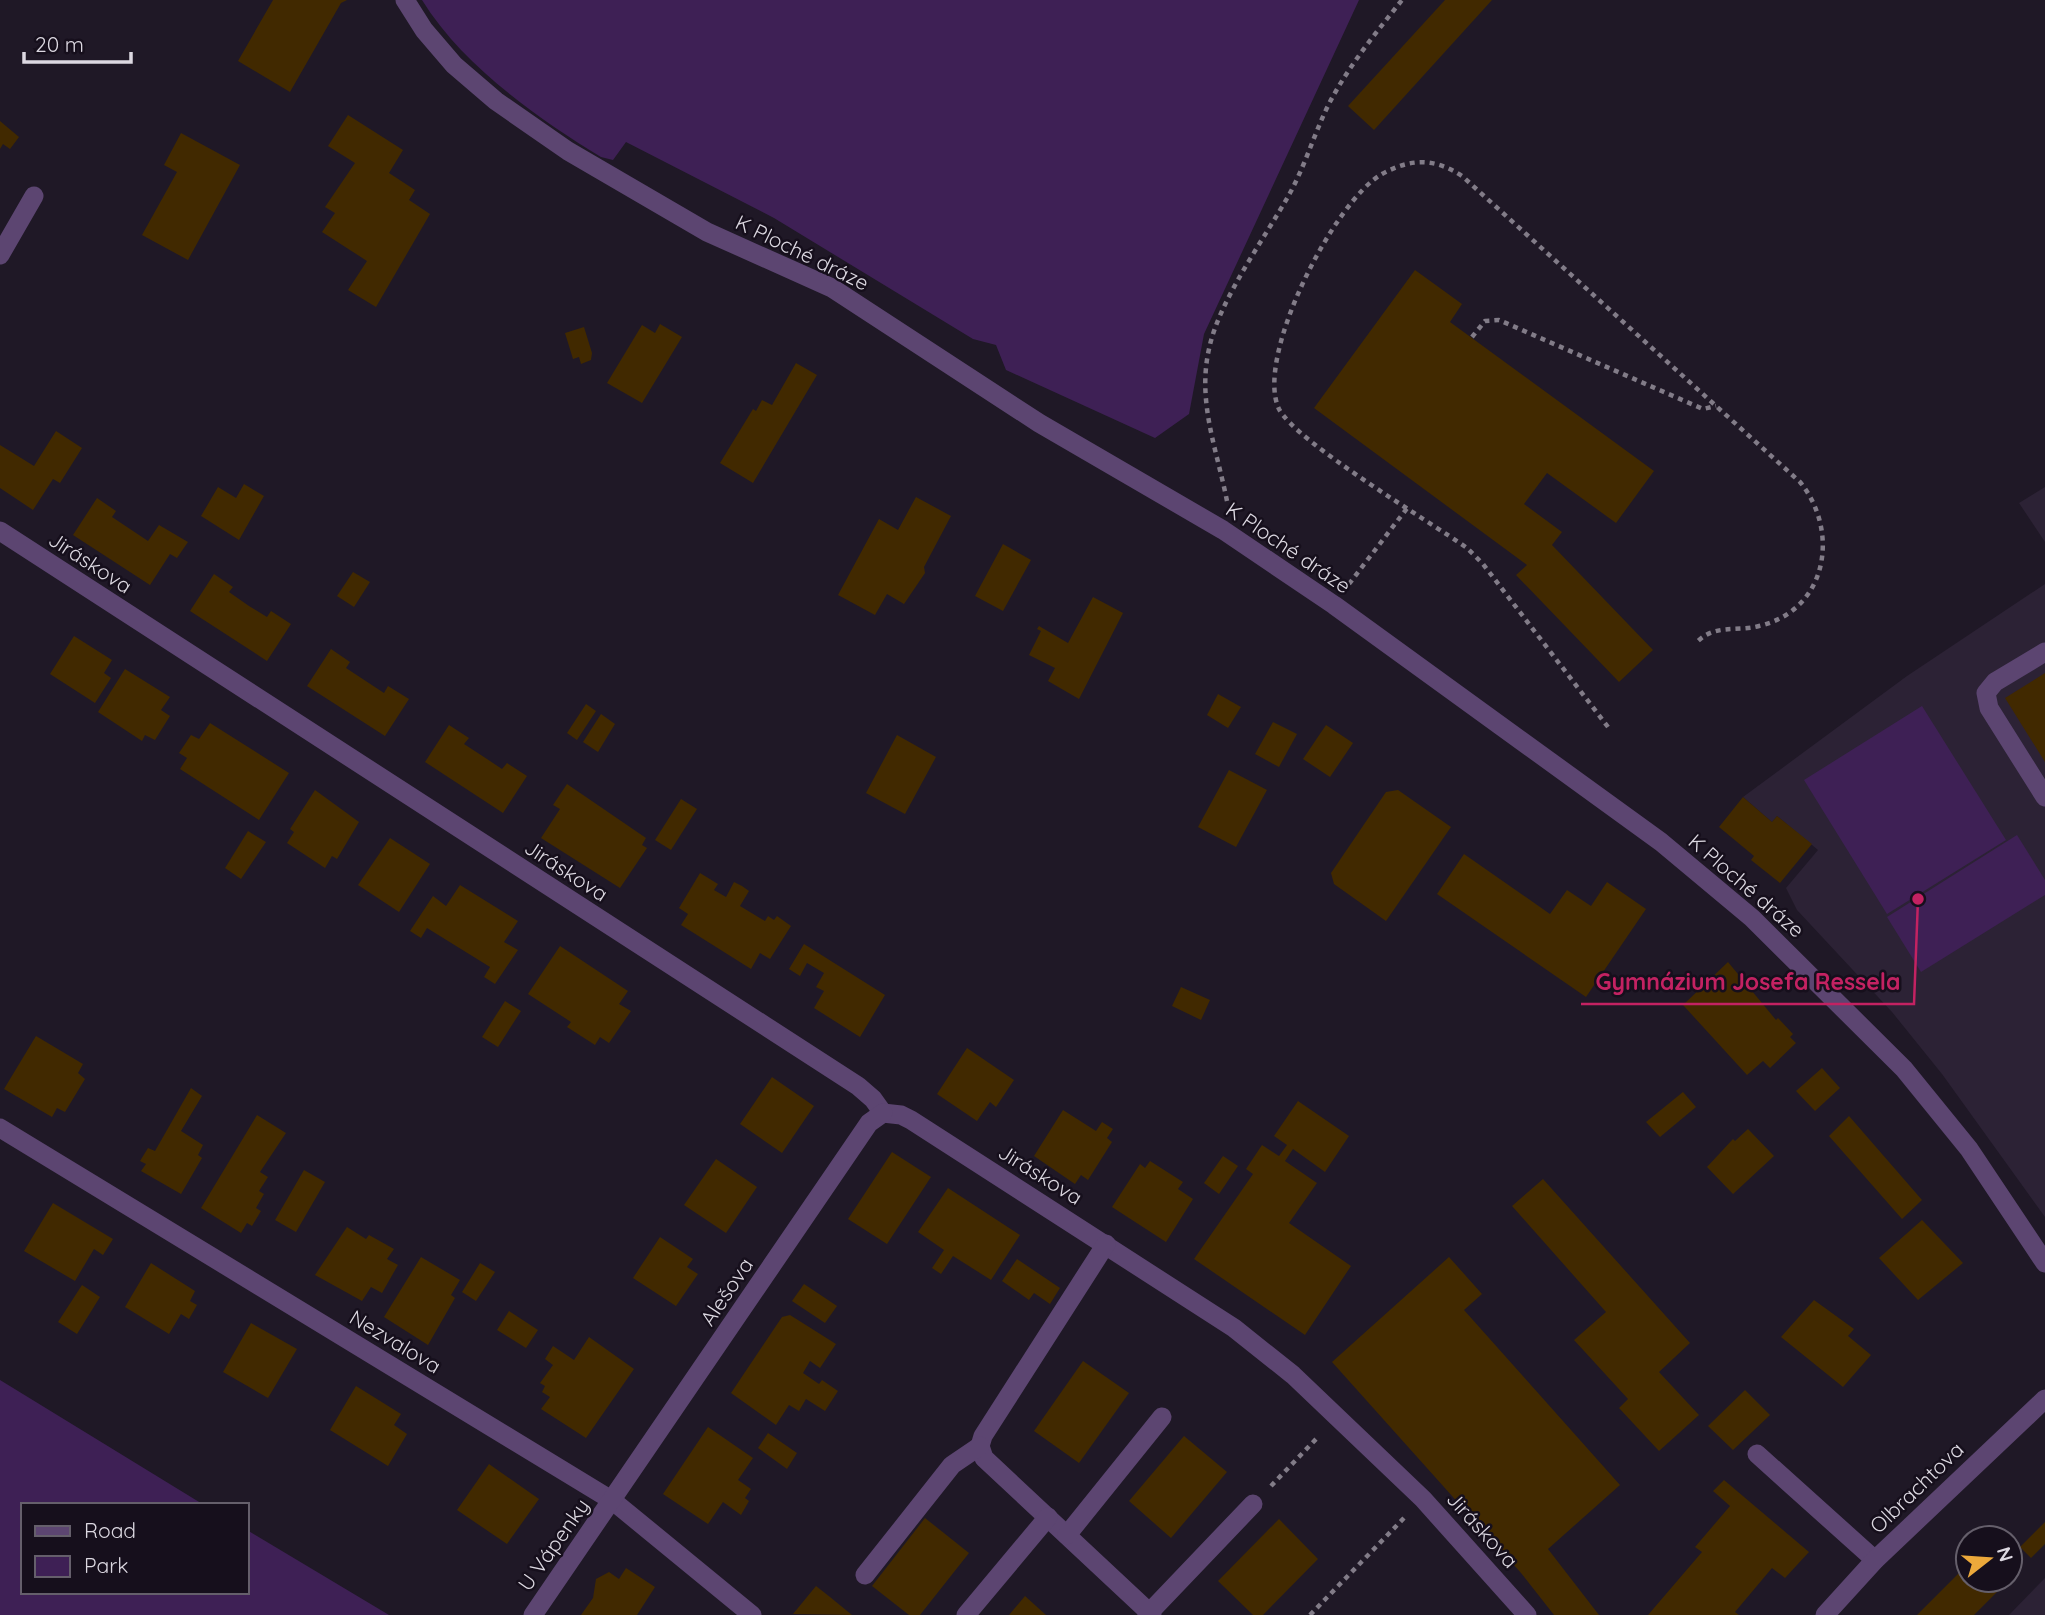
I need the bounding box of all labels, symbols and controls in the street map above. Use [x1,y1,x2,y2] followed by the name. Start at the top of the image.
[24,21,131,65] scale bar
[35,31,84,57] text: 20 m
[732,209,873,296] street label: K Ploché dráze
[1221,496,1356,599] street label: K Ploché dráze
[44,526,137,599] street label: Jiráskova
[1683,828,1810,943] street label: K Ploché dráze
[520,834,613,907] street label: Jiráskova
[1581,960,1914,1004] callout: Gymnázium Josefa Ressela
[1596,967,1900,996] text: Gymnázium Josefa Ressela
[994,1138,1087,1210] street label: Jiráskova
[694,1253,758,1330] street label: Alešova
[345,1304,446,1379] street label: Nezvalova
[1864,1436,1969,1538] street label: Olbrachtova
[1442,1486,1524,1573] street label: Jiráskova
[512,1493,595,1596] street label: U Vápenky
[21,1503,248,1594] legend
[84,1517,136,1543] text: Road
[1954,1524,2024,1594] north arrow
[1992,1544,2019,1564] text: N
[84,1552,128,1578] text: Park

